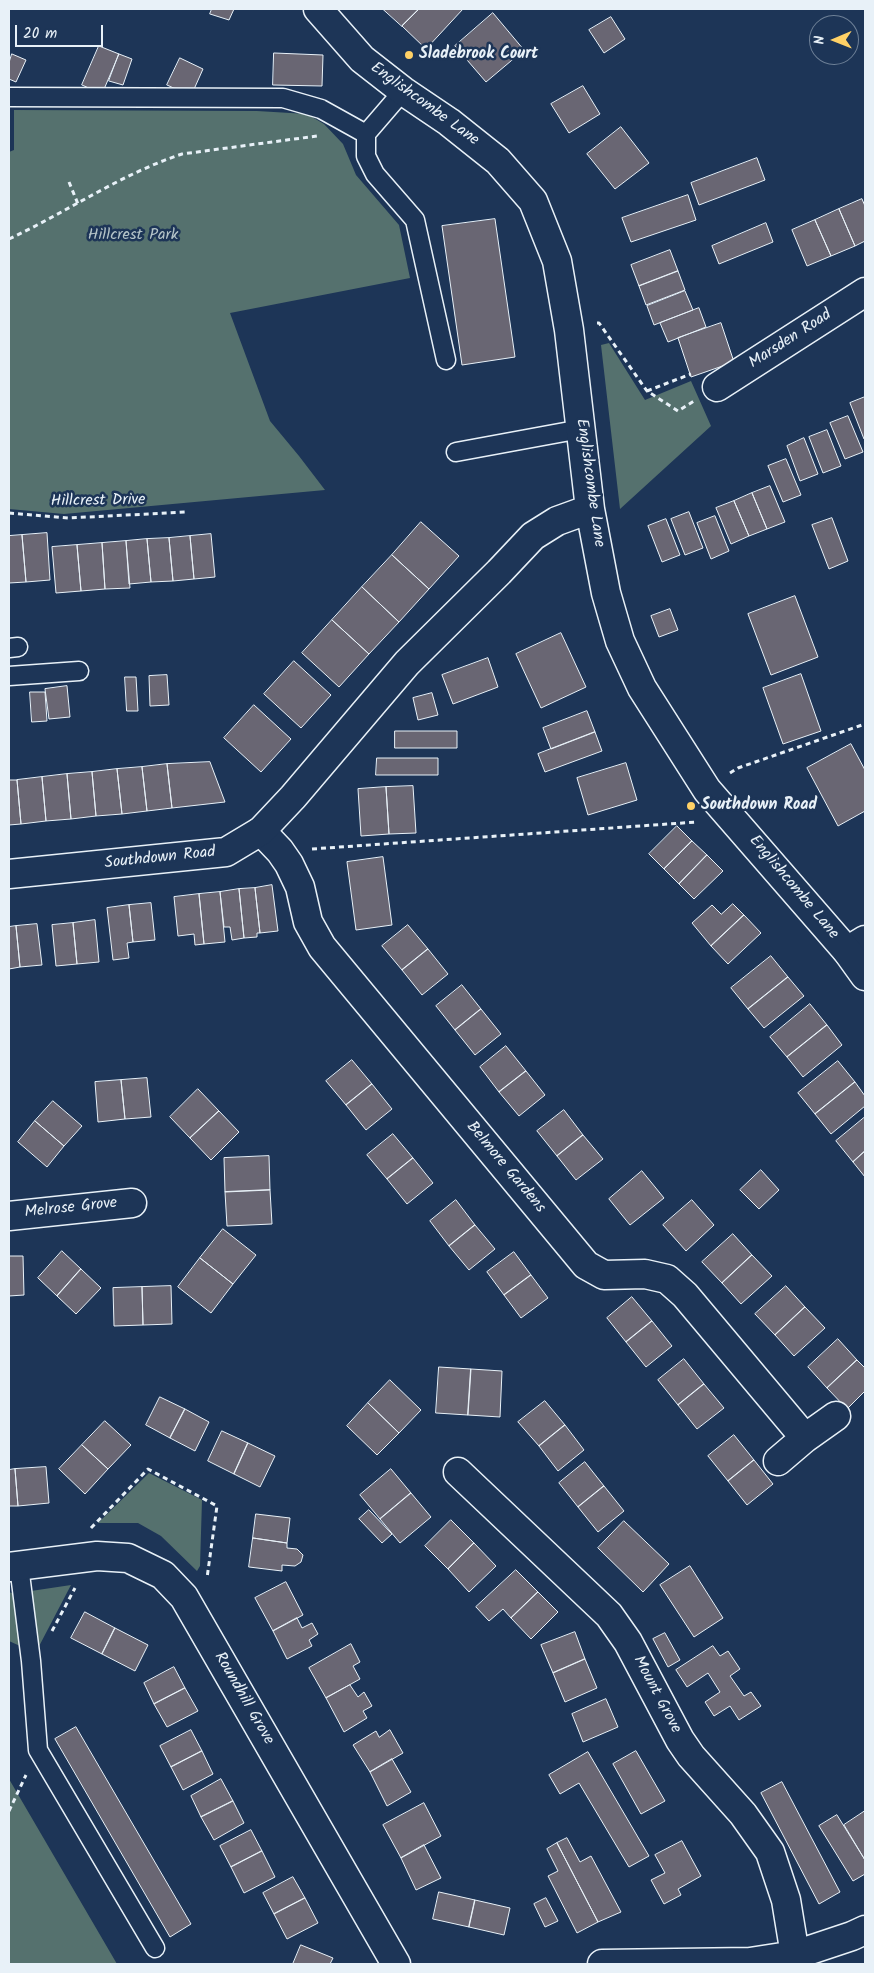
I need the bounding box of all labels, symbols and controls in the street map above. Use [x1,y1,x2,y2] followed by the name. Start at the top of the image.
[18,15,105,47] scale bar
[809,15,859,65] north arrow
[23,22,57,46] text: 20 m
[809,36,831,45] text: N
[419,45,538,65] place label: Sladebrook Court
[403,49,415,61] marker: Sladebrook Court
[366,59,482,151] street label: Englishcombe Lane
[88,226,178,246] park label: Hillcrest Park
[746,306,836,374] street label: Marsden Road
[570,417,608,549] street label: Englishcombe Lane
[50,492,146,512] street label: Hillcrest Drive
[701,796,817,816] place label: Southdown Road
[685,800,697,812] marker: Southdown Road
[744,832,842,944] street label: Englishcombe Lane
[104,844,216,874] street label: Southdown Road
[461,1118,549,1218] street label: Belmore Gardens
[24,1195,118,1223] street label: Melrose Grove
[209,1649,277,1749] street label: Roundhill Grove
[628,1653,684,1737] street label: Mount Grove

